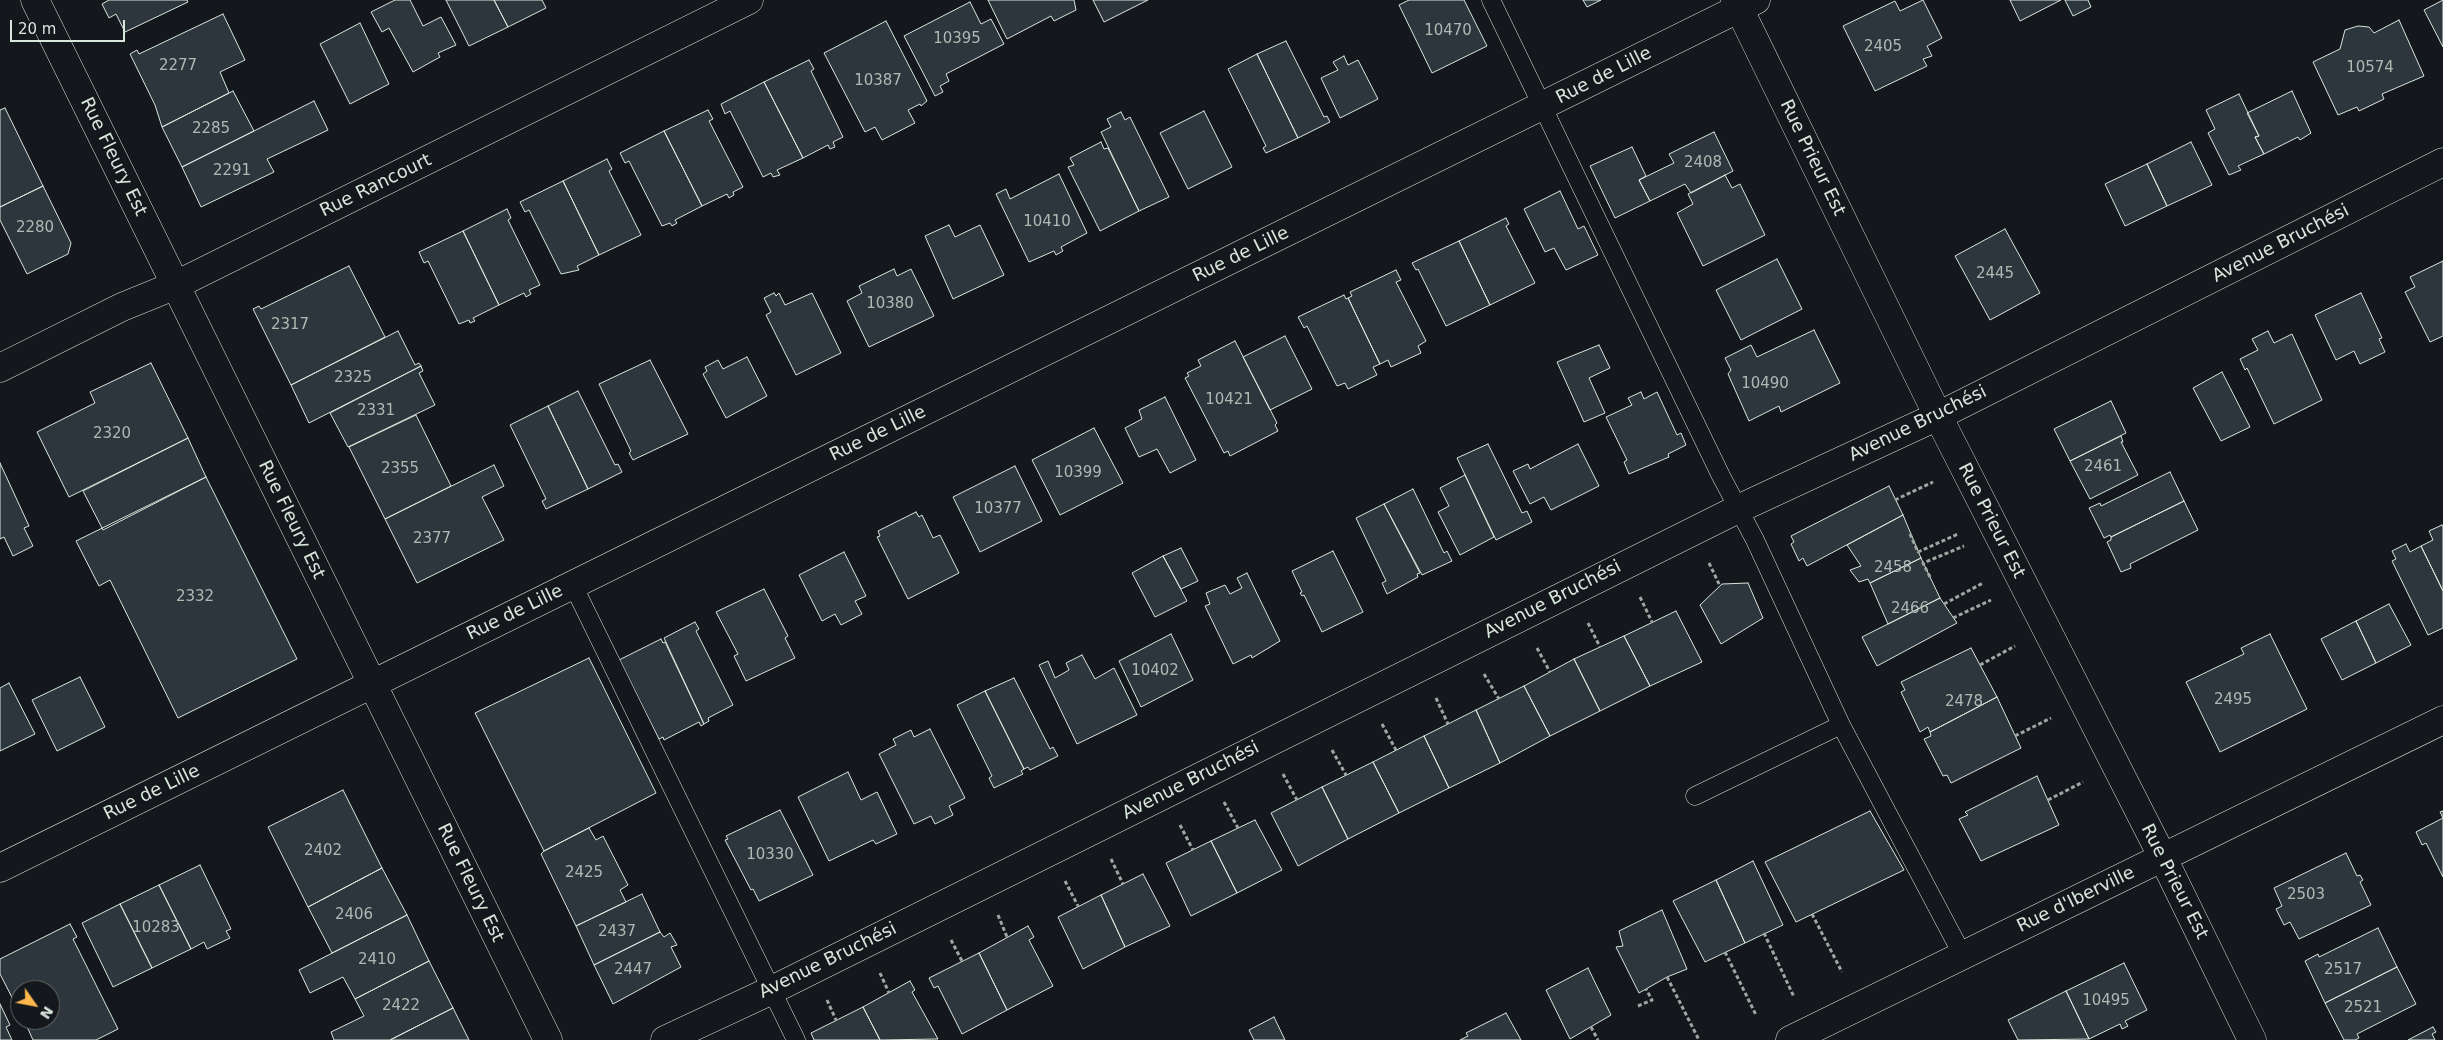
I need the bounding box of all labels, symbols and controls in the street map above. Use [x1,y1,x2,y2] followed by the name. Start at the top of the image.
[12,10,128,42] scale bar
[18,20,56,38] text: 20 m
[1424,22,1472,40] house number: 10470
[933,30,981,48] house number: 10395
[1864,38,1902,56] house number: 2405
[1553,43,1655,109] street label: Rue de Lille
[159,57,197,75] house number: 2277
[2346,59,2394,77] house number: 10574
[854,72,902,90] house number: 10387
[75,94,151,220] street label: Rue Fleury Est
[1775,97,1849,219] street label: Rue Prieur Est
[192,120,230,138] house number: 2285
[317,150,435,222] street label: Rue Rancourt
[1684,154,1722,172] house number: 2408
[213,162,251,180] house number: 2291
[2209,200,2353,288] street label: Avenue Bruchési
[1023,213,1071,231] house number: 10410
[16,219,54,237] house number: 2280
[1189,222,1293,288] street label: Rue de Lille
[1976,265,2014,283] house number: 2445
[866,295,914,313] house number: 10380
[271,316,309,334] house number: 2317
[334,369,372,387] house number: 2325
[1741,375,1789,393] house number: 10490
[1846,381,1990,467] street label: Avenue Bruchési
[1205,391,1253,409] house number: 10421
[826,401,930,467] street label: Rue de Lille
[357,402,395,420] house number: 2331
[93,425,131,443] house number: 2320
[253,457,329,583] street label: Rue Fleury Est
[2084,458,2122,476] house number: 2461
[381,460,419,478] house number: 2355
[1953,460,2029,582] street label: Rue Prieur Est
[1054,464,1102,482] house number: 10399
[974,500,1022,518] house number: 10377
[413,530,451,548] house number: 2377
[1481,556,1625,644] street label: Avenue Bruchési
[1874,559,1912,577] house number: 2458
[463,580,567,646] street label: Rue de Lille
[176,588,214,606] house number: 2332
[1891,600,1929,618] house number: 2466
[1131,662,1179,680] house number: 10402
[2214,691,2252,709] house number: 2495
[1945,693,1983,711] house number: 2478
[1119,737,1263,825] street label: Avenue Bruchési
[100,760,204,826] street label: Rue de Lille
[432,820,508,946] street label: Rue Fleury Est
[2136,821,2212,943] street label: Rue Prieur Est
[304,842,342,860] house number: 2402
[746,846,794,864] house number: 10330
[2014,862,2138,938] street label: Rue d'Iberville
[565,864,603,882] house number: 2425
[2287,886,2325,904] house number: 2503
[335,906,373,924] house number: 2406
[756,918,900,1004] street label: Avenue Bruchési
[132,919,180,937] house number: 10283
[598,923,636,941] house number: 2437
[358,951,396,969] house number: 2410
[614,961,652,979] house number: 2447
[2324,961,2362,979] house number: 2517
[10,980,60,1030] north arrow
[2082,992,2130,1010] house number: 10495
[382,997,420,1015] house number: 2422
[2344,999,2382,1017] house number: 2521
[37,1003,57,1022] text: N

